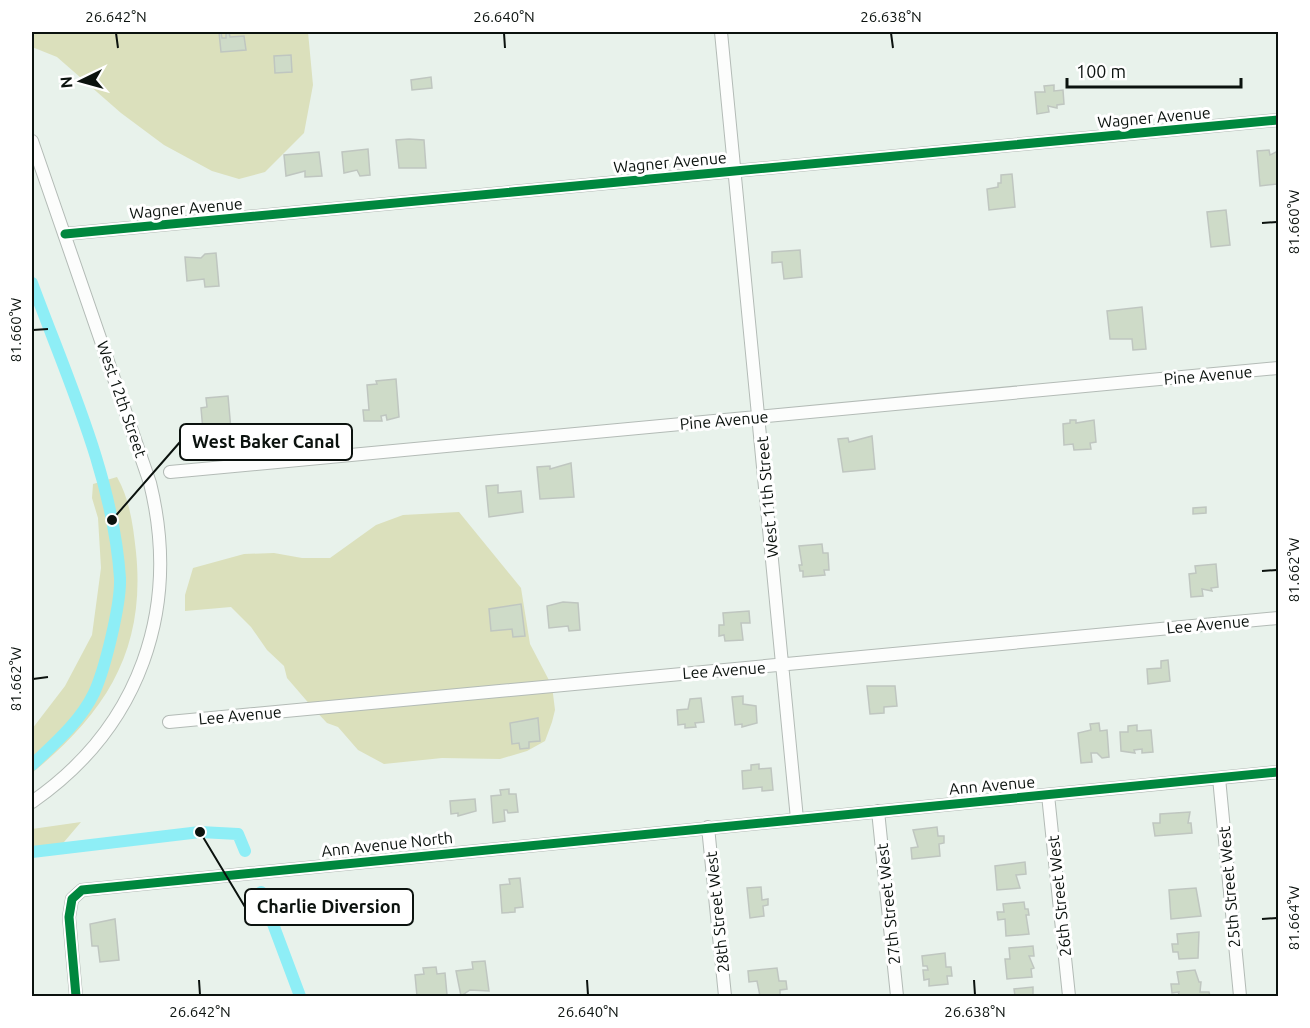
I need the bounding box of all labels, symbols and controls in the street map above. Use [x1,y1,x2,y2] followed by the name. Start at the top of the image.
[85,8,147,25] text: 26.642°N
[473,8,535,25] text: 26.640°N
[860,8,922,25] text: 26.638°N
[51,51,111,111] north arrow
[1067,51,1241,89] scale bar
[1076,61,1126,81] text: 100 m
[57,76,76,89] text: N
[1097,103,1211,131] street label: Wagner Avenue
[613,148,727,176] street label: Wagner Avenue
[1285,190,1302,254] text: 81.660°W
[129,194,243,222] street label: Wagner Avenue
[7,298,24,362] text: 81.660°W
[94,338,151,460] street label: West 12th Street
[1163,362,1253,388] street label: Pine Avenue
[679,407,769,433] street label: Pine Avenue
[180,424,352,460] callout: West Baker Canal
[192,431,340,451] text: West Baker Canal
[753,435,781,559] street label: West 11th Street
[1285,538,1302,602] text: 81.662°W
[1166,611,1250,637] street label: Lee Avenue
[7,647,24,711] text: 81.662°W
[682,658,766,682] street label: Lee Avenue
[198,702,282,728] street label: Lee Avenue
[948,772,1036,798] street label: Ann Avenue
[1215,825,1243,949] street label: 25th Street West
[320,828,454,860] street label: Ann Avenue North
[1044,834,1074,958] street label: 26th Street West
[873,842,903,966] street label: 27th Street West
[702,850,732,974] street label: 28th Street West
[1285,886,1302,950] text: 81.664°W
[245,889,413,925] callout: Charlie Diversion
[257,896,401,916] text: Charlie Diversion
[169,1003,231,1020] text: 26.642°N
[557,1003,619,1020] text: 26.640°N
[944,1003,1006,1020] text: 26.638°N

